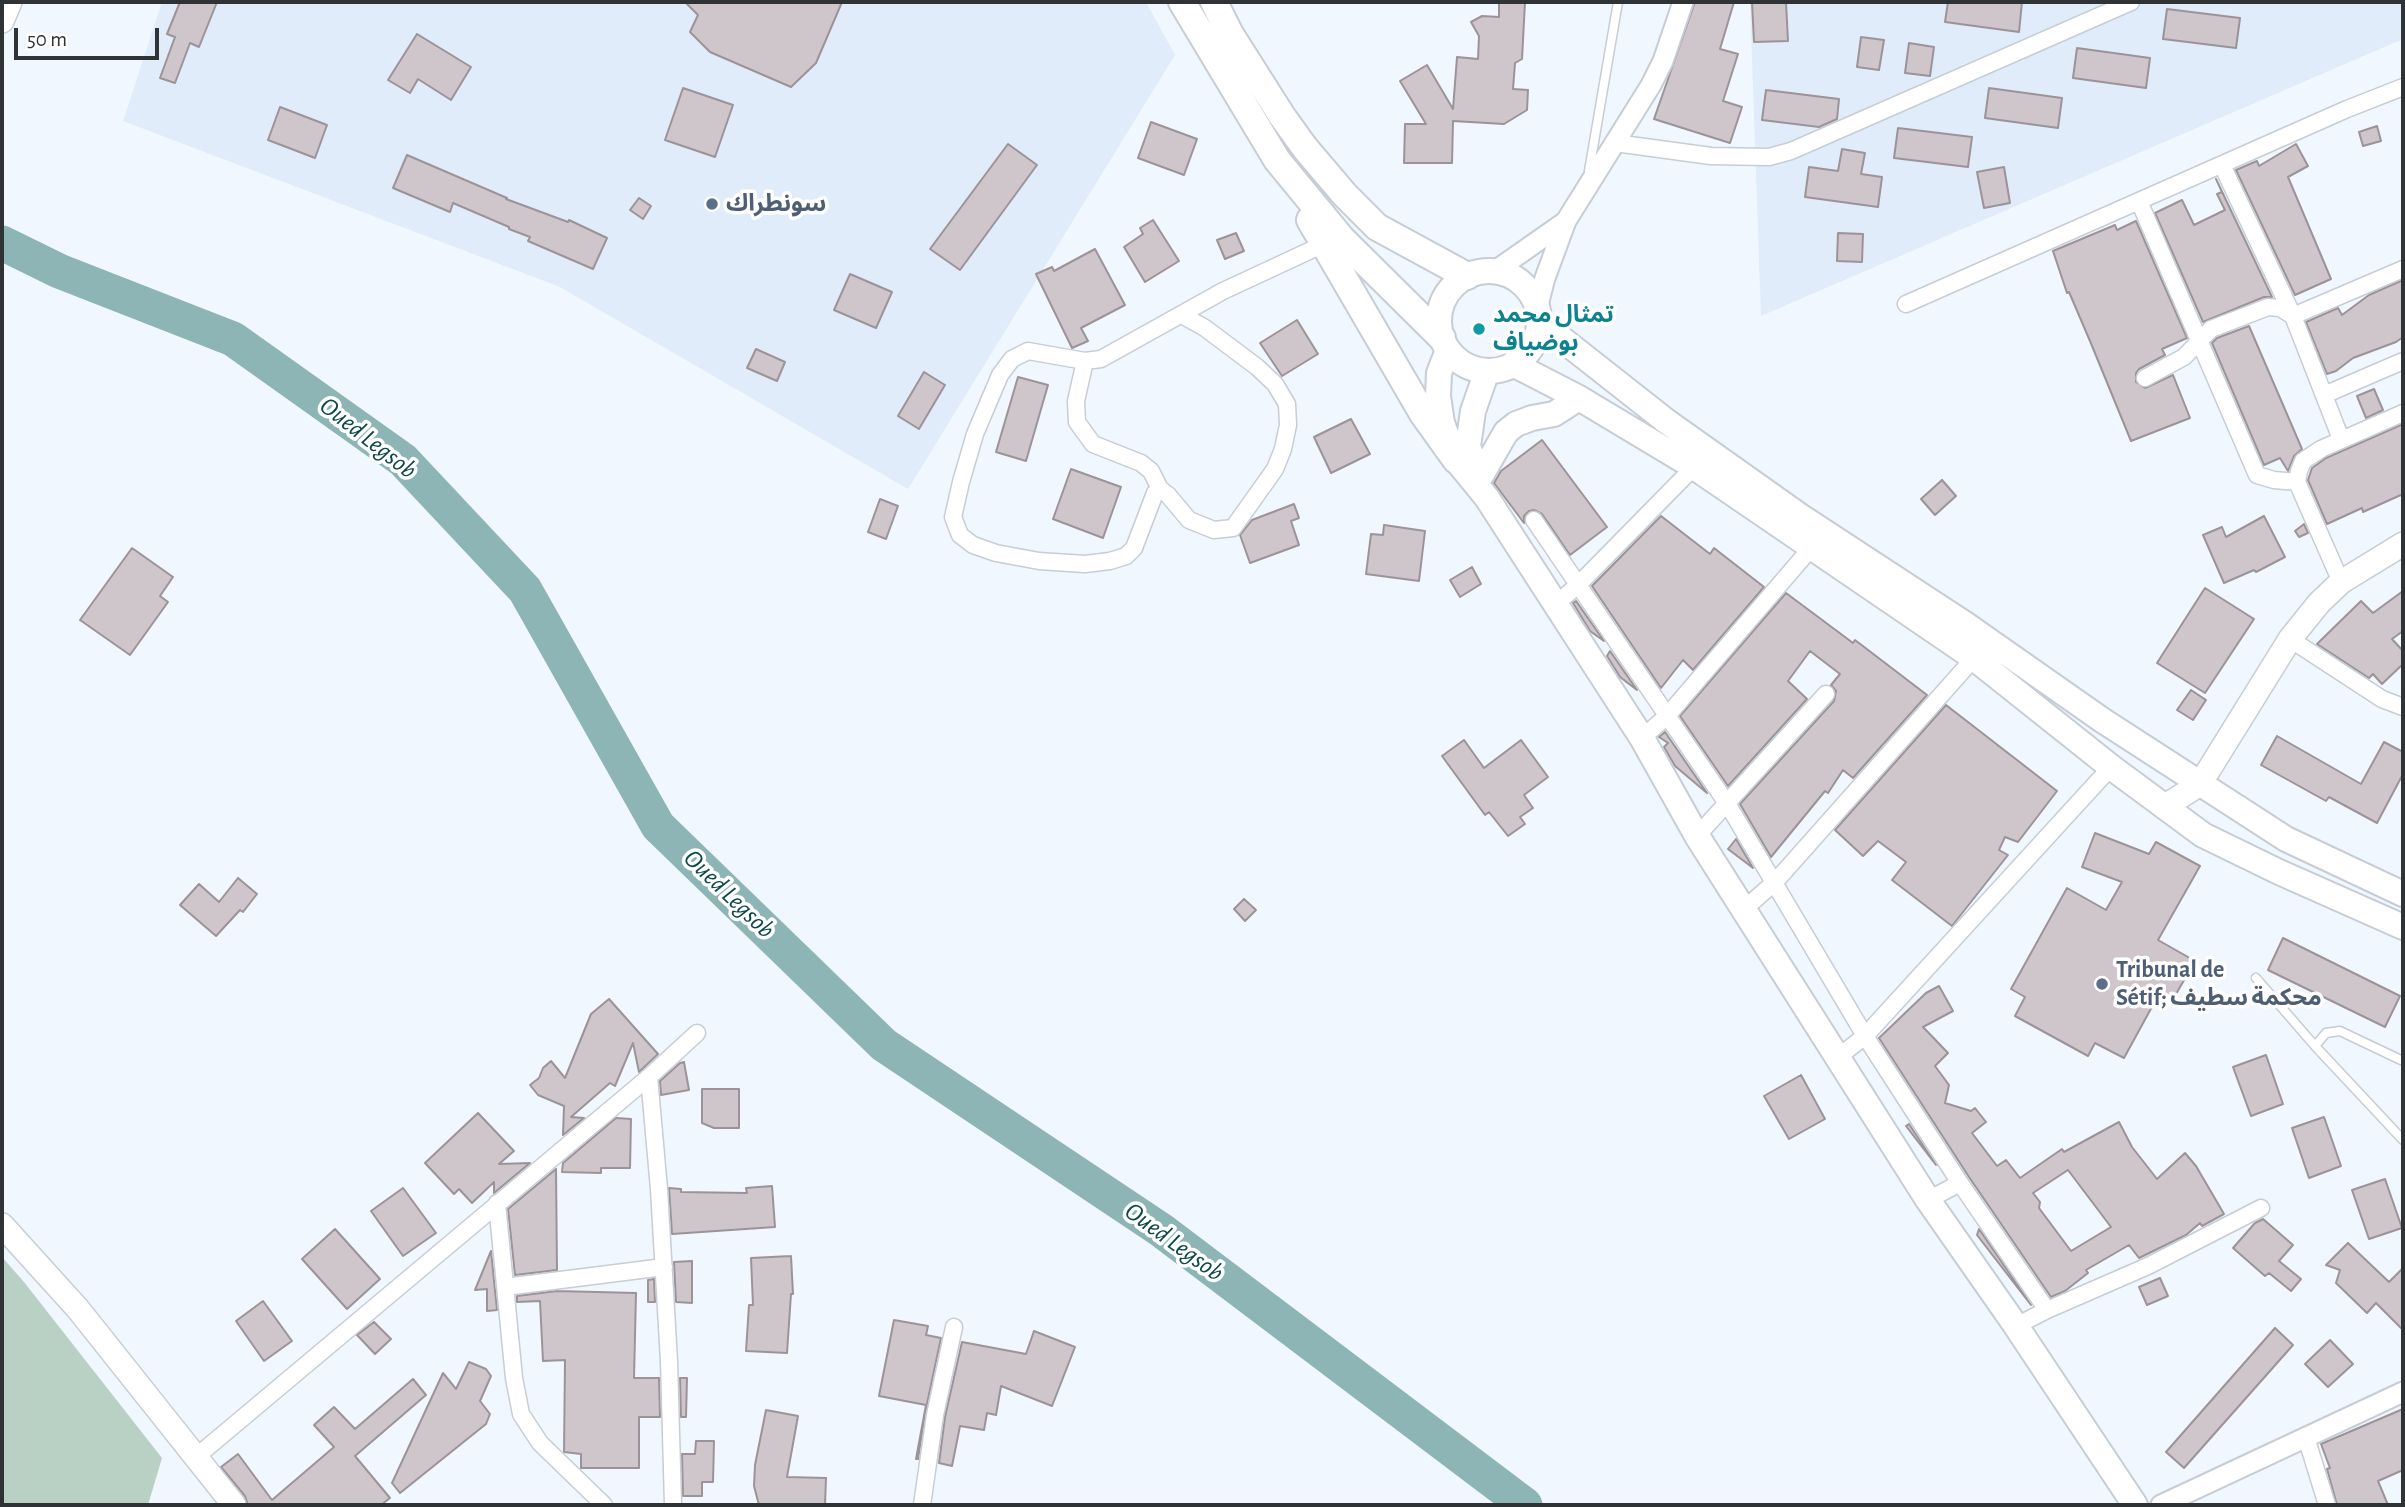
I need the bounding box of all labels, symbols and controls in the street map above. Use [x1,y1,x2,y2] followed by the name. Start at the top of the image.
[18,14,163,58] scale bar
[27,29,67,50] text: 50 m
[726,190,826,218] place label: سونطراك
[704,196,720,212] marker: سونطراك
[1493,301,1614,357] place label: تمثال محمد بوضياف
[1471,321,1487,337] marker: تمثال محمد بوضياف
[313,390,423,486] water label: Oued Legsob
[677,843,781,945] water label: Oued Legsob
[2116,956,2322,1012] place label: Tribunal de Sétif; محكمة سطيف
[2094,976,2110,992] marker: Tribunal de Sétif; محكمة سطيف
[1118,1196,1230,1288] water label: Oued Legsob

